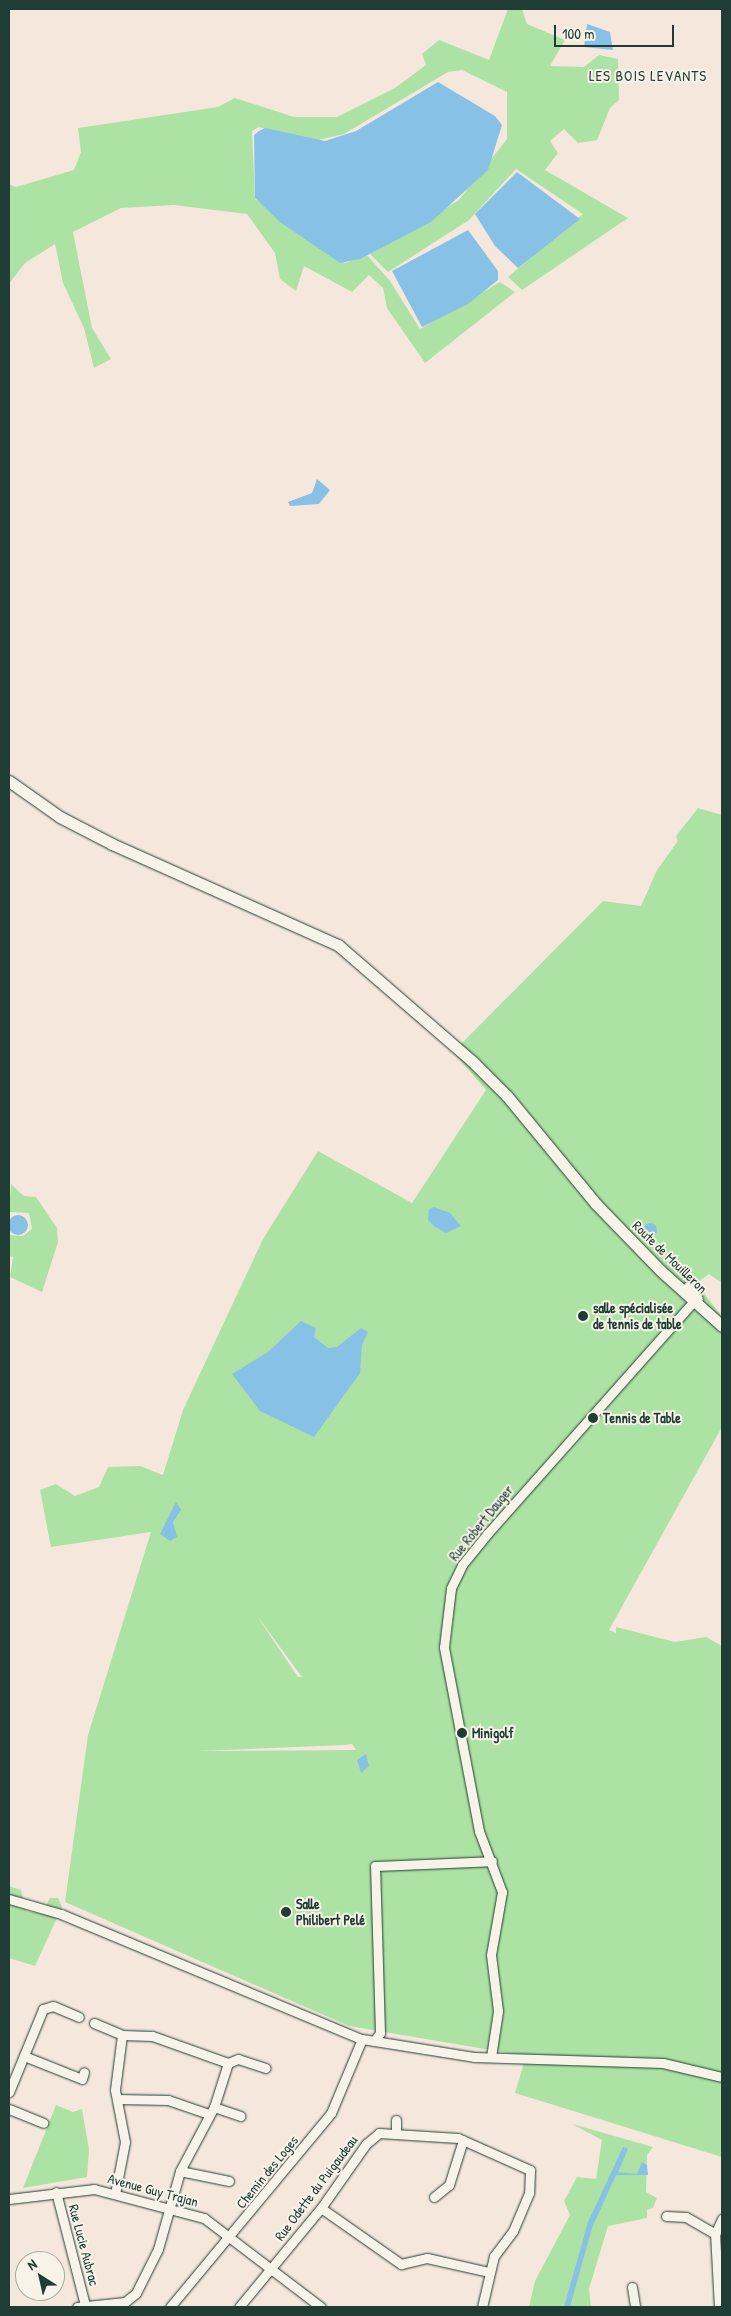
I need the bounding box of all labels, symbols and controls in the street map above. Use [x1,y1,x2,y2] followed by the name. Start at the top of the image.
[556,15,676,47] scale bar
[562,23,595,44] text: 100 m
[587,67,709,85] district label: LES BOIS LEVANTS
[629,1217,711,1297] street label: Route de Mouilleron
[593,1300,682,1332] place label: salle spécialisée de tennis de table
[577,1310,589,1322] marker: salle spécialisée de tennis de table
[603,1410,681,1426] place label: Tennis de Table
[587,1412,599,1424] marker: Tennis de Table
[445,1482,517,1564] street label: Rue Robert Dauger
[472,1725,514,1741] place label: Minigolf
[456,1727,468,1739] marker: Minigolf
[296,1896,365,1928] place label: Salle Philibert Pelé
[280,1906,292,1918] marker: Salle Philibert Pelé
[232,2132,302,2212] street label: Chemin des Loges
[271,2132,361,2244] street label: Rue Odette du Puigaudeau
[106,2170,200,2210] street label: Avenue Guy Trajan
[65,2203,103,2287] street label: Rue Lucie Aubrac
[15,2251,65,2301] north arrow
[23,2254,40,2274] text: N

